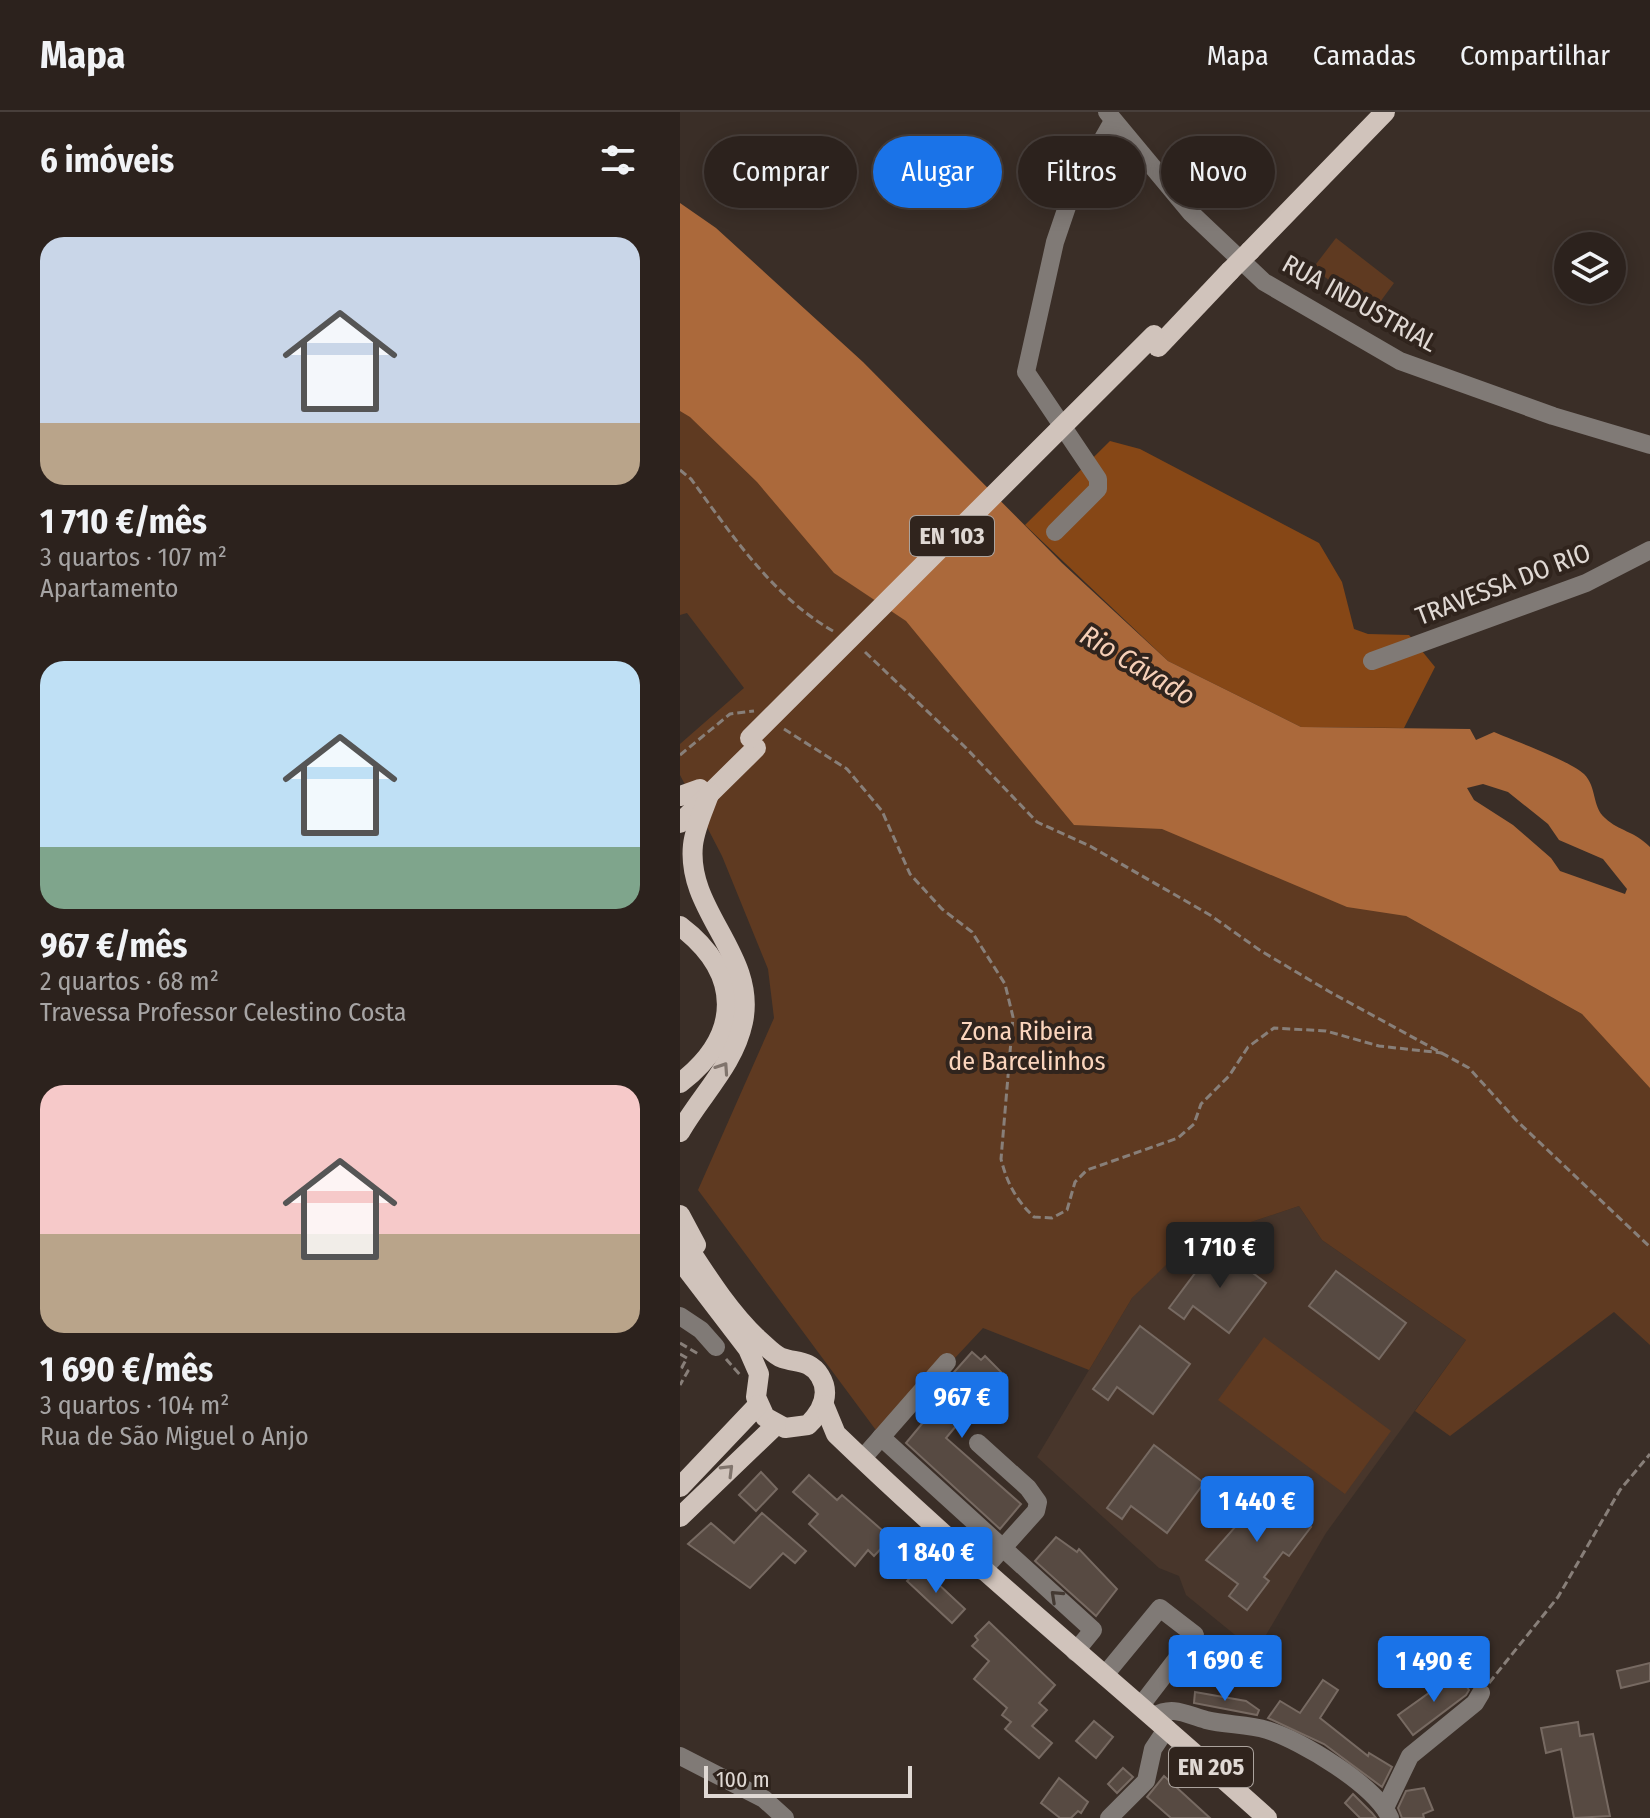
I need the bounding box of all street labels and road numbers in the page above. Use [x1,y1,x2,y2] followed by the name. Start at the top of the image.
[1277,248,1443,359] street label: RUA INDUSTRIAL
[910,516,994,556] road number: EN 103
[1411,537,1595,632] street label: TRAVESSA DO RIO
[1169,1747,1253,1787] road number: EN 205

